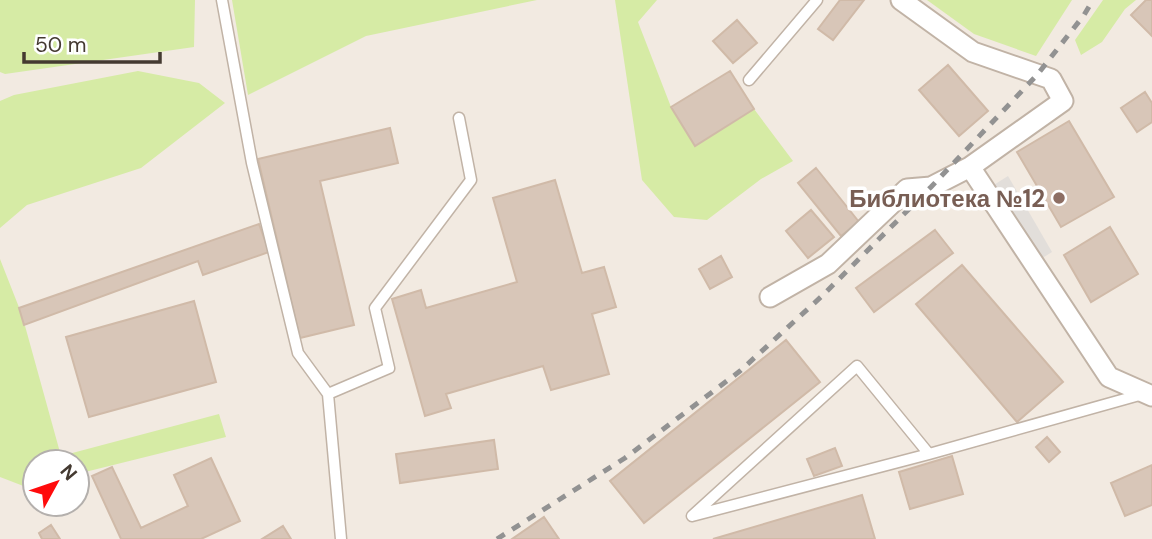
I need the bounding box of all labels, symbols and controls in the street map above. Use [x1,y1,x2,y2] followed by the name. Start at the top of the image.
[24,21,161,65] scale bar
[35,31,86,59] text: 50 m
[849,183,1045,214] place label: Библиотека №12
[1051,190,1067,206] marker: Библиотека №12
[21,448,91,518] north arrow
[55,459,83,486] text: N

